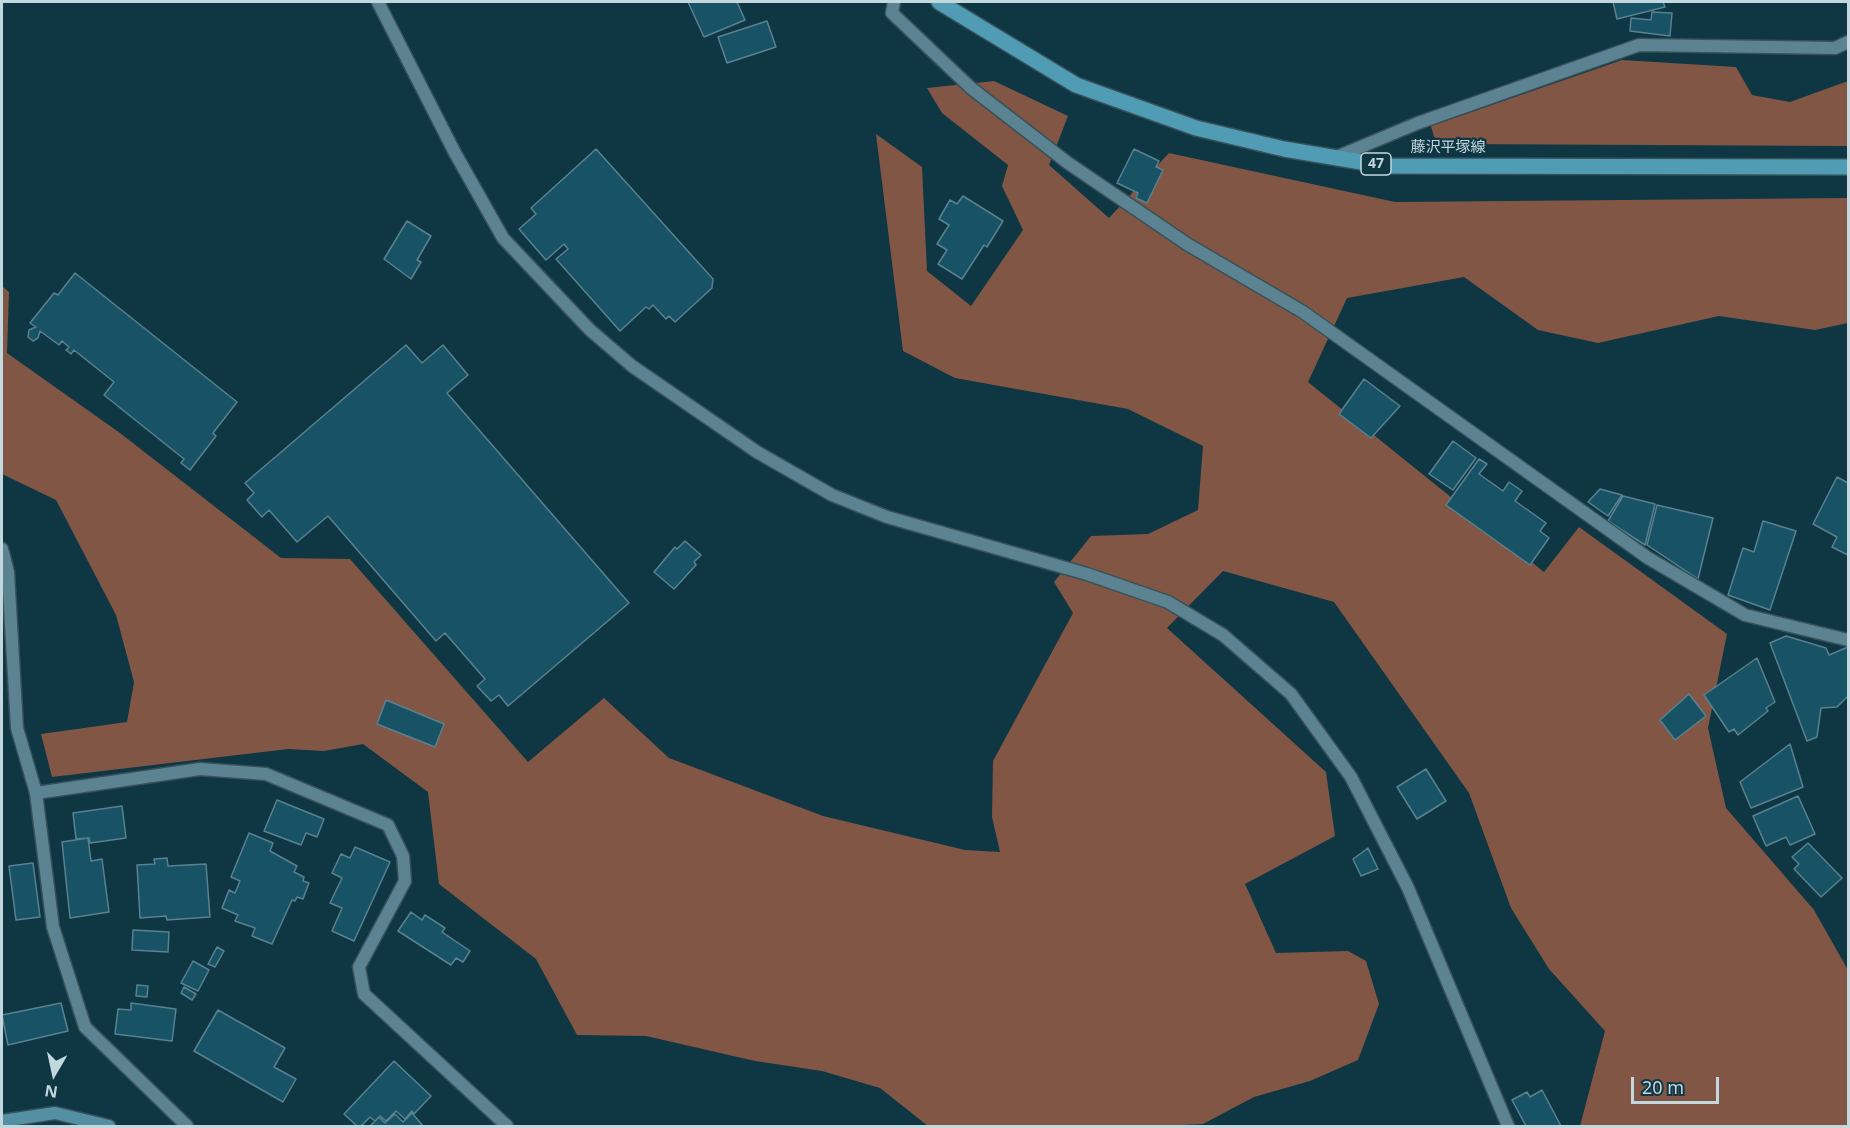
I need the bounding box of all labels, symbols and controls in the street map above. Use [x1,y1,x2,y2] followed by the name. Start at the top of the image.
[1411,139,1485,157] street label: 藤沢平塚線
[1361,153,1391,175] road number: 47
[24,1044,84,1104] north arrow
[1634,1065,1722,1103] scale bar
[1642,1075,1684,1099] text: 20 m
[43,1080,59,1104] text: N

